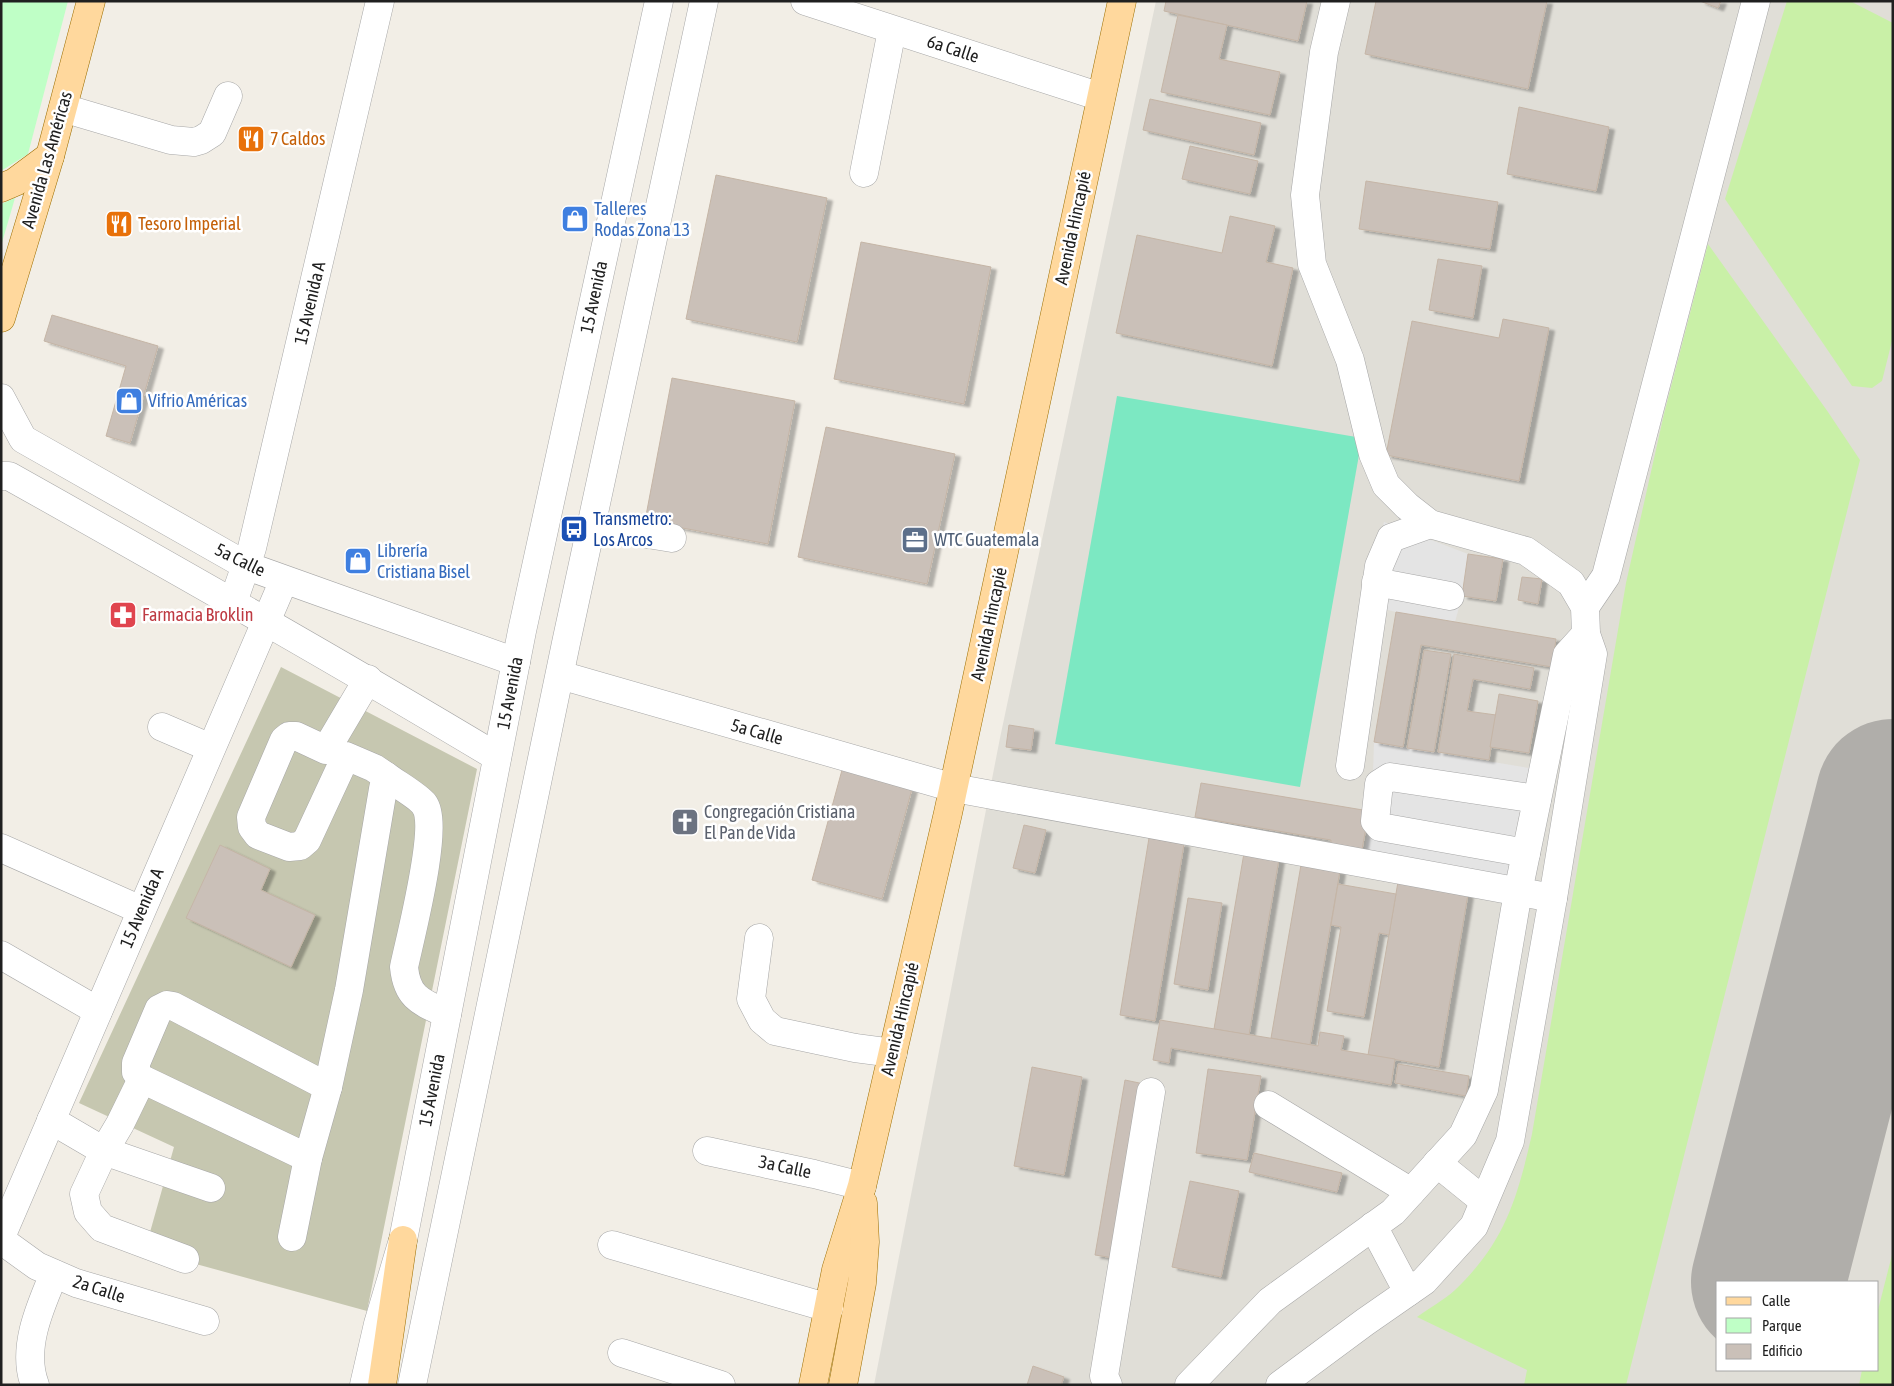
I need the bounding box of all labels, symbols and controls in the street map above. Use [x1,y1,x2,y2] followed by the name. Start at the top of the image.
[925,30,982,67] street label: 6a Calle
[17,89,76,231] street label: Avenida Las Américas
[236,124,266,154] restaurant icon: 7 Caldos
[270,128,325,149] place label: 7 Caldos
[1050,169,1095,287] street label: Avenida Hincapié
[594,198,690,240] place label: Talleres Rodas Zona 13
[560,204,590,234] shop icon: Talleres Rodas Zona 13
[104,209,134,239] restaurant icon: Tesoro Imperial
[138,213,241,234] place label: Tesoro Imperial
[290,259,329,347] street label: 15 Avenida A
[576,259,611,335] street label: 15 Avenida
[114,386,144,416] shop icon: Vifrio Américas
[148,390,247,411] place label: Vifrio Américas
[593,508,672,550] place label: Transmetro: Los Arcos
[559,514,589,544] bus stop icon: Transmetro: Los Arcos
[900,525,930,555] office icon: WTC Guatemala
[934,529,1039,550] place label: WTC Guatemala
[212,538,269,581] street label: 5a Calle
[377,540,470,582] place label: Librería Cristiana Bisel
[343,546,373,576] shop icon: Librería Cristiana Bisel
[966,565,1011,683] street label: Avenida Hincapié
[108,600,138,630] pharmacy icon: Farmacia Broklin
[142,604,253,625] place label: Farmacia Broklin
[492,655,527,731] street label: 15 Avenida
[729,714,786,749] street label: 5a Calle
[704,801,855,843] place label: Congregación Cristiana El Pan de Vida
[670,807,700,837] church icon: Congregación Cristiana El Pan de Vida
[115,865,168,951] street label: 15 Avenida A
[876,960,923,1078] street label: Avenida Hincapié
[414,1052,449,1128] street label: 15 Avenida
[757,1151,813,1182] street label: 3a Calle
[71,1270,128,1307] street label: 2a Calle
[1716,1281,1879,1371] legend
[1762,1292,1791,1309] text: Calle
[1762,1317,1802,1334] text: Parque
[1762,1342,1803,1359] text: Edificio

